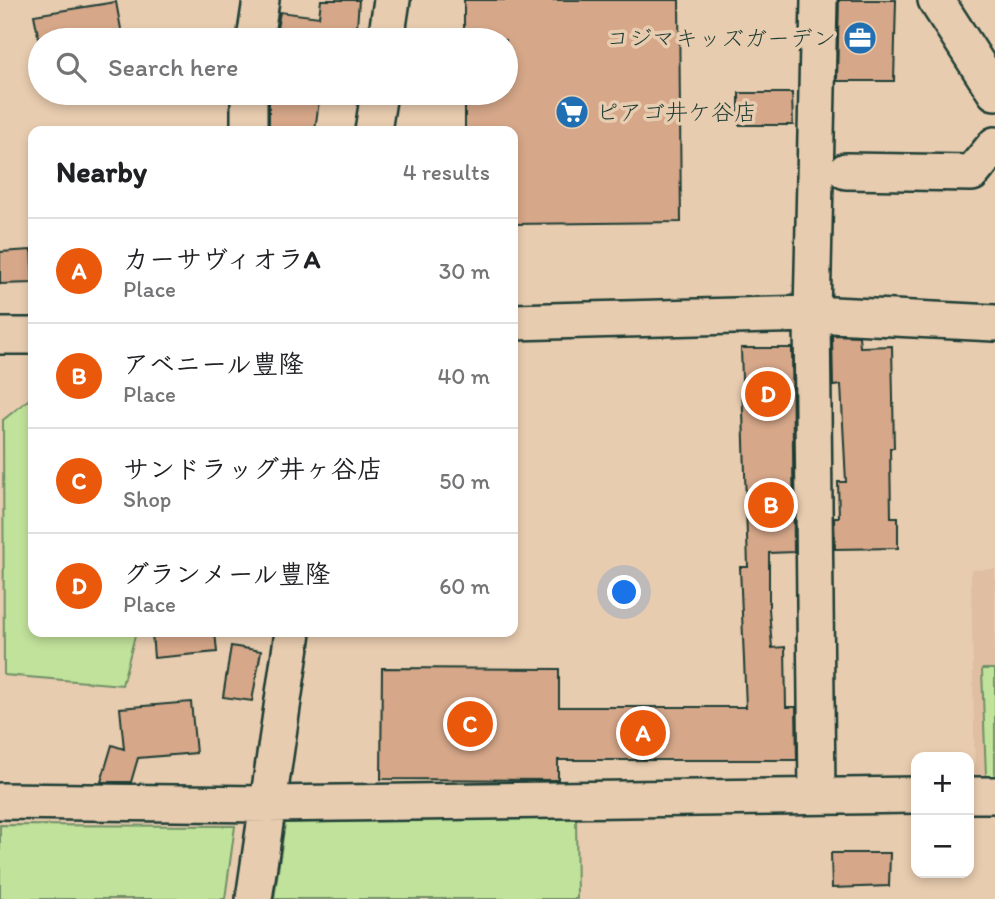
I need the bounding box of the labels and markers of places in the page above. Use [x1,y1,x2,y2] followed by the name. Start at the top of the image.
[841,19,879,57] office icon: コジマキッズガーデン
[606,24,836,52] place label: コジマキッズガーデン
[553,93,591,131] supermarket icon: ピアゴ井ケ谷店
[596,98,757,126] place label: ピアゴ井ケ谷店
[745,368,791,420] pin: D
[748,479,794,531] pin: B
[447,698,493,750] pin: C
[620,707,666,759] pin: A

